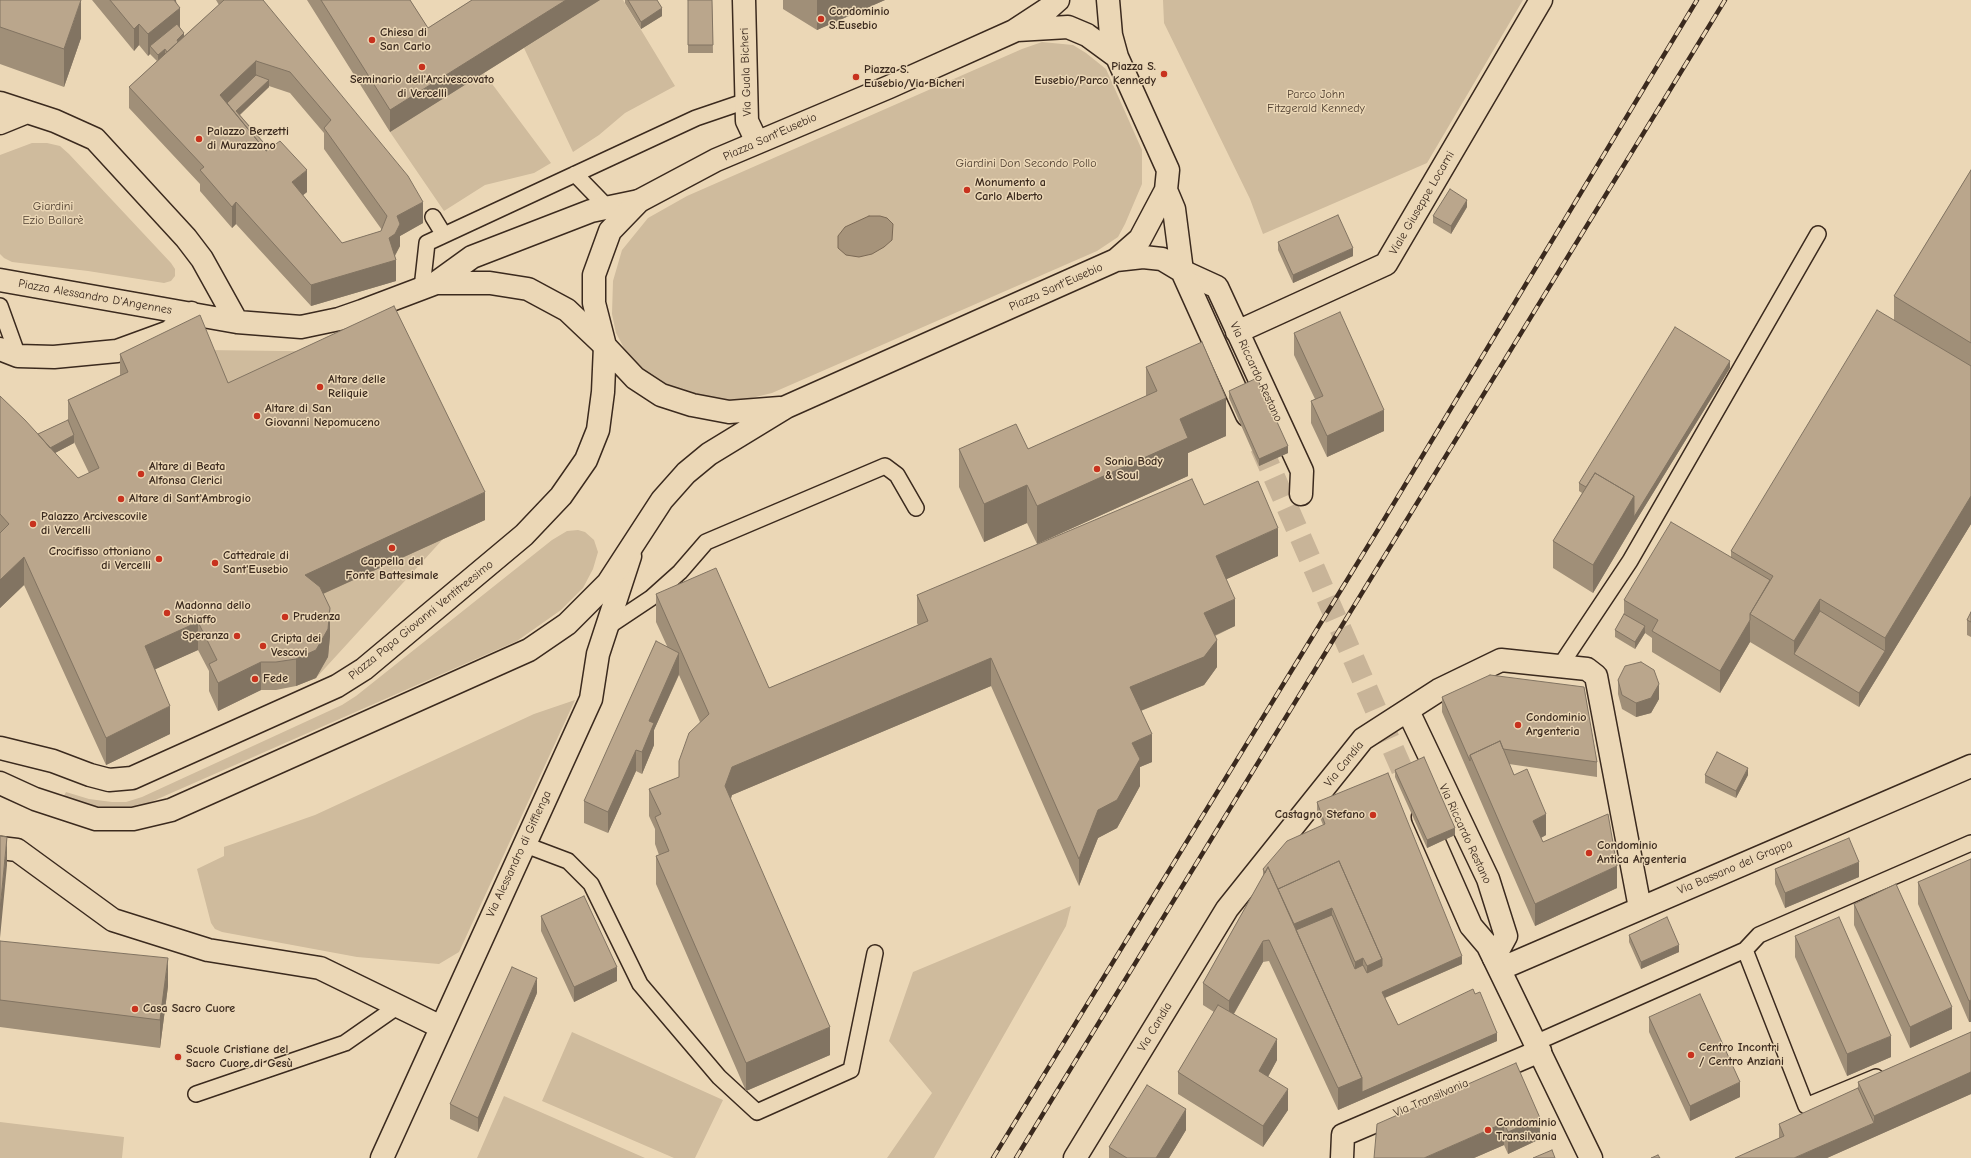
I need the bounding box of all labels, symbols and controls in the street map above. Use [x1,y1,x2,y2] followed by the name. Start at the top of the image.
[829,5,890,33] place label: Condominio S.Eusebio
[816,14,826,24] marker: Condominio S.Eusebio
[380,26,431,54] place label: Chiesa di San Carlo
[737,27,755,117] street label: Via Guala Bicheri
[367,35,377,45] marker: Chiesa di San Carlo
[1034,60,1156,88] place label: Piazza S. Eusebio/Parco Kennedy
[417,62,427,72] marker: Seminario dell'Arcivescovato di Vercelli
[864,63,965,91] place label: Piazza S. Eusebio/Via Bicheri
[1159,69,1169,79] marker: Piazza S. Eusebio/Parco Kennedy
[851,72,861,82] marker: Piazza S. Eusebio/Via Bicheri
[350,73,494,101] place label: Seminario dell'Arcivescovato di Vercelli
[1267,88,1365,116] park label: Parco John Fitzgerald Kennedy
[721,110,819,164] street label: Piazza Sant'Eusebio
[207,125,289,153] place label: Palazzo Berzetti di Murazzano
[194,134,204,144] marker: Palazzo Berzetti di Murazzano
[1386,149,1458,257] street label: Viale Giuseppe Locarni
[955,157,1097,171] park label: Giardini Don Secondo Pollo
[975,176,1046,204] place label: Monumento a Carlo Alberto
[962,185,972,195] marker: Monumento a Carlo Alberto
[22,200,84,228] park label: Giardini Ezio Ballarè
[1007,260,1105,314] street label: Piazza Sant'Eusebio
[17,276,173,318] street label: Piazza Alessandro D'Angennes
[1227,320,1285,424] street label: Via Riccardo Restano
[328,373,386,401] place label: Altare delle Reliquie
[315,382,325,392] marker: Altare delle Reliquie
[265,402,380,430] place label: Altare di San Giovanni Nepomuceno
[252,411,262,421] marker: Altare di San Giovanni Nepomuceno
[1105,455,1163,483] place label: Sonia Body & Soul
[149,460,225,488] place label: Altare di Beata Alfonsa Clerici
[1092,464,1102,474] marker: Sonia Body & Soul
[136,469,146,479] marker: Altare di Beata Alfonsa Clerici
[129,492,251,506] place label: Altare di Sant'Ambrogio
[116,494,126,504] marker: Altare di Sant'Ambrogio
[41,510,147,538] place label: Palazzo Arcivescovile di Vercelli
[28,519,38,529] marker: Palazzo Arcivescovile di Vercelli
[387,543,397,553] marker: Cappella del Fonte Battesimale
[49,545,151,573] place label: Crocifisso ottoniano di Vercelli
[223,549,289,577] place label: Cattedrale di Sant'Eusebio
[154,554,164,564] marker: Crocifisso ottoniano di Vercelli
[346,555,438,583] place label: Cappella del Fonte Battesimale
[346,557,496,683] street label: Piazza Papa Giovanni Ventitreesimo
[210,558,220,568] marker: Cattedrale di Sant'Eusebio
[175,599,251,627] place label: Madonna dello Schiaffo
[162,608,172,618] marker: Madonna dello Schiaffo
[293,610,340,624] place label: Prudenza
[280,612,290,622] marker: Prudenza
[182,629,229,643] place label: Speranza
[232,631,242,641] marker: Speranza
[271,632,321,660] place label: Cripta dei Vescovi
[258,641,268,651] marker: Cripta dei Vescovi
[263,672,288,686] place label: Fede
[250,674,260,684] marker: Fede
[1526,711,1587,739] place label: Condominio Argenteria
[1513,720,1523,730] marker: Condominio Argenteria
[1321,738,1367,790] street label: Via Candia
[1436,782,1494,886] street label: Via Riccardo Restano
[483,788,555,920] street label: Via Alessandro di Gifflenga
[1275,808,1365,822] place label: Castagno Stefano
[1368,810,1378,820] marker: Castagno Stefano
[1675,836,1795,898] street label: Via Bassano del Grappa
[1597,839,1686,867] place label: Condominio Antica Argenteria
[1584,848,1594,858] marker: Condominio Antica Argenteria
[1135,1000,1175,1054] street label: Via Candia
[143,1002,235,1016] place label: Casa Sacro Cuore
[130,1004,140,1014] marker: Casa Sacro Cuore
[1699,1041,1784,1069] place label: Centro Incontri / Centro Anziani
[186,1043,293,1071] place label: Scuole Cristiane del Sacro Cuore di Gesù
[1686,1050,1696,1060] marker: Centro Incontri / Centro Anziani
[173,1052,183,1062] marker: Scuole Cristiane del Sacro Cuore di Gesù
[1391,1076,1471,1120] street label: Via Transilvania
[1496,1116,1557,1144] place label: Condominio Transilvania
[1483,1125,1493,1135] marker: Condominio Transilvania

